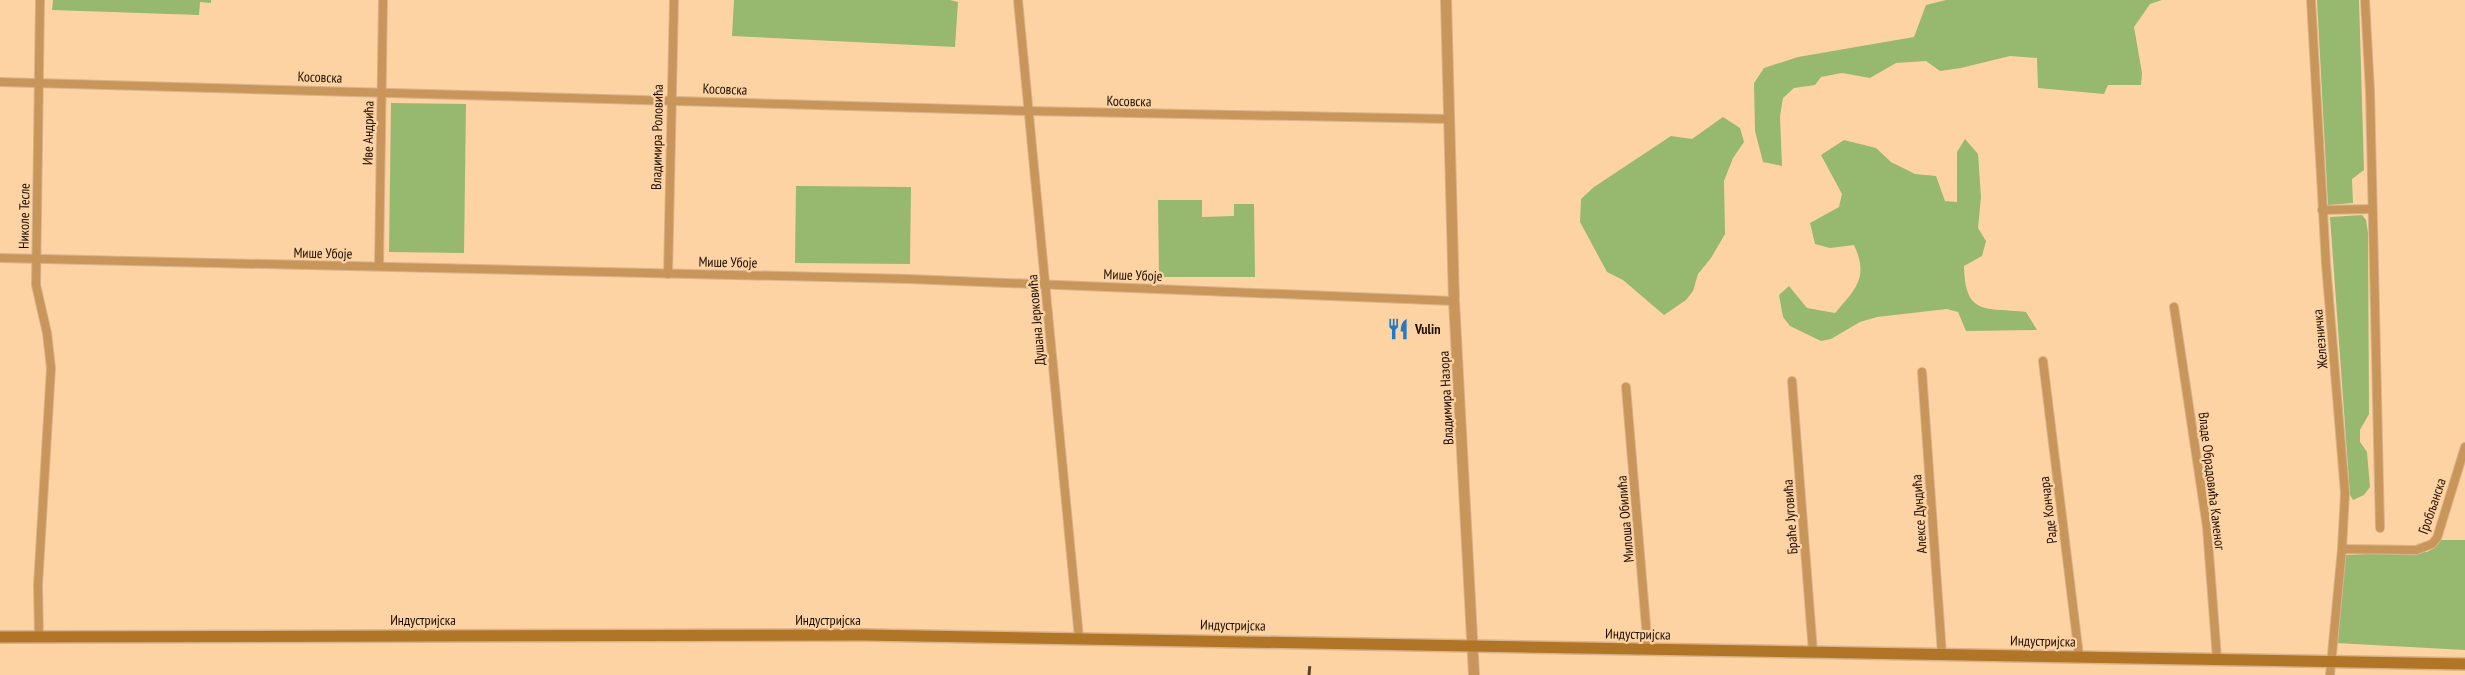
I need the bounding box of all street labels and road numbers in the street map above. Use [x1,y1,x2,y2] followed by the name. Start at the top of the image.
[297,67,343,87] street label: Косовска
[702,79,748,99] street label: Косовска
[647,84,667,190] street label: Владимира Роловића
[1106,92,1152,110] street label: Косовска
[358,101,378,165] street label: Иве Андрића
[14,183,34,249] street label: Николе Тесле
[293,243,353,263] street label: Мише Убоје
[698,252,758,272] street label: Мише Убоје
[1103,265,1163,285] street label: Мише Убоје
[1023,274,1049,366] street label: Душана Јерковића
[2308,309,2332,370] street label: Железничка
[1435,351,1457,445] street label: Владимира Назора
[2195,411,2229,552] street label: Владе Обрадовића Каменог
[1907,474,1931,554] street label: Алексе Дундића
[1612,475,1638,563] street label: Милоша Обилића
[2035,475,2061,545] street label: Раде Кончара
[2414,476,2450,536] street label: Гробљанска
[1778,479,1802,555] street label: Браће Југовића
[390,611,456,629] street label: Индустријска
[795,611,861,629] street label: Индустријска
[1200,615,1266,635] street label: Индустријска
[1605,624,1671,644] street label: Индустријска
[2010,631,2076,651] street label: Индустријска

